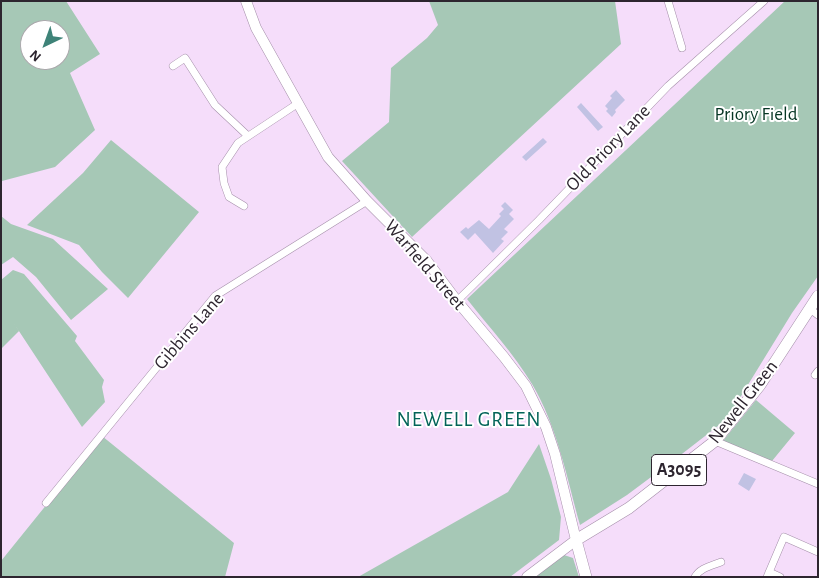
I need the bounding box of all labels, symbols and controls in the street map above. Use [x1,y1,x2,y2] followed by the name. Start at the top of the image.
[20,20,70,70] north arrow
[27,47,44,64] text: N
[561,100,655,196] street label: Old Priory Lane
[714,103,798,125] park label: Priory Field
[380,215,470,315] street label: Warfield Street
[149,288,229,374] street label: Gibbins Lane
[703,356,783,448] street label: Newell Green
[395,407,543,433] district label: NEWELL GREEN
[652,454,706,486] road number: A3095

